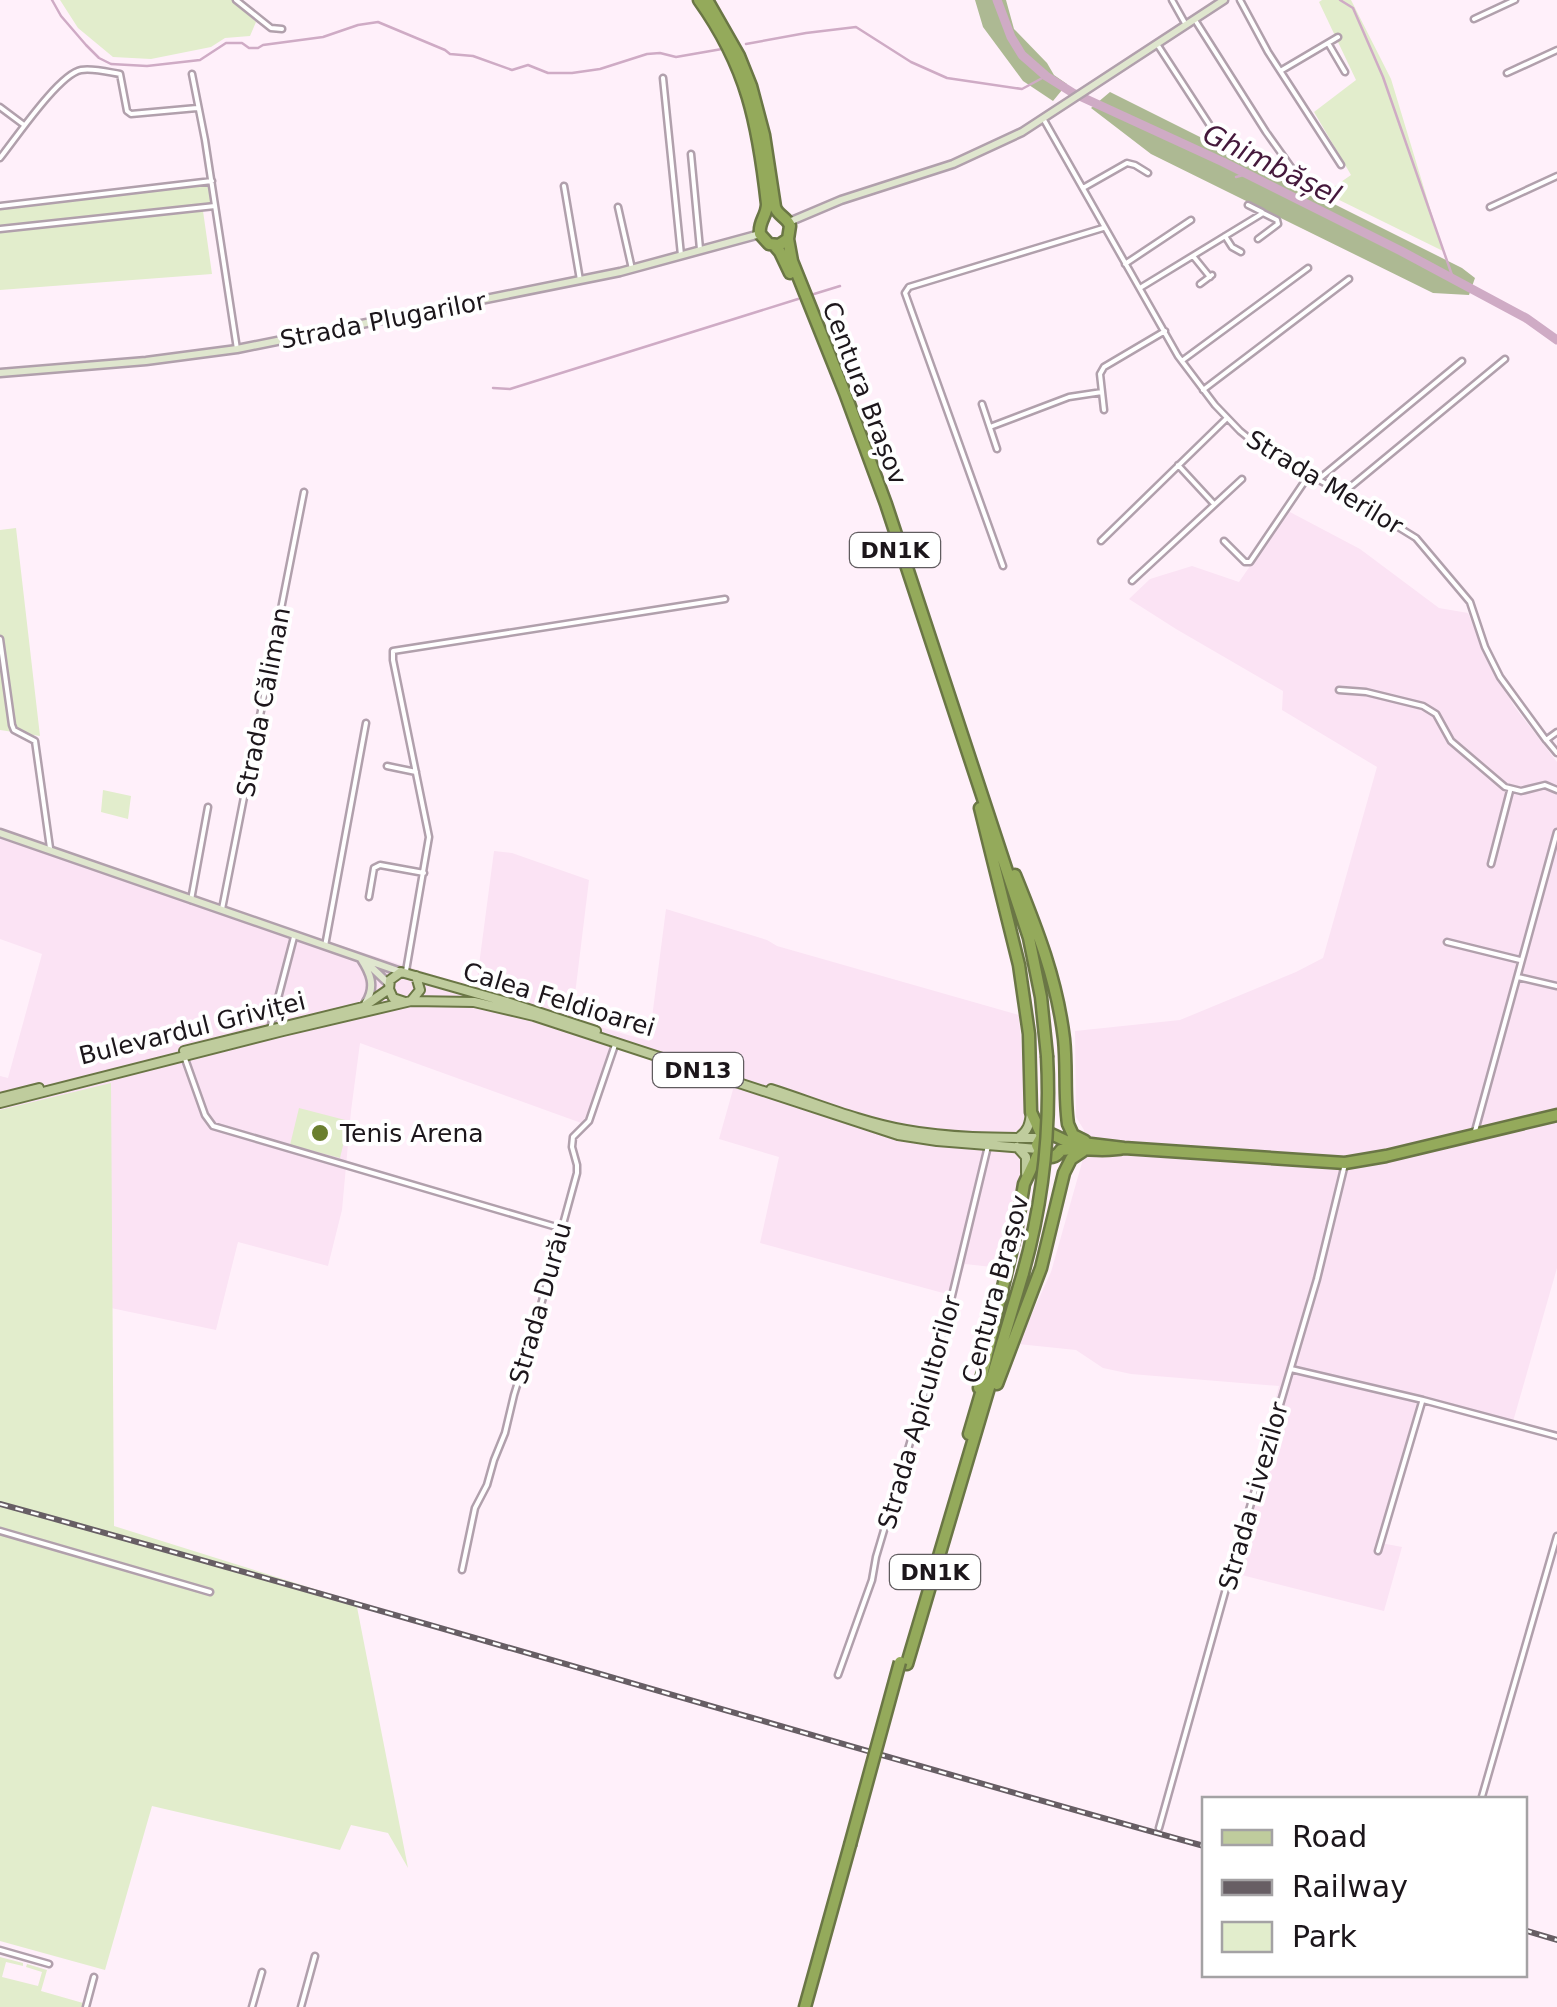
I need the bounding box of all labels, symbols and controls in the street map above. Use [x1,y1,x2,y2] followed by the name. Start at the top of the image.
[1198,117,1346,212] water label: Ghimbășel
[278,286,489,355] street label: Strada Plugarilor
[816,298,913,489] street label: Centura Brașov
[1241,424,1409,541] street label: Strada Merilor
[850,533,940,567] road number: DN1K
[231,605,296,799] street label: Strada Căliman
[459,956,658,1042] street label: Calea Feldioarei
[76,986,308,1071] street label: Bulevardul Griviței
[653,1053,743,1087] road number: DN13
[339,1119,484,1148] place label: Tenis Arena
[309,1122,331,1144] marker: Tenis Arena
[956,1192,1035,1386] street label: Centura Brașov
[504,1219,577,1387] street label: Strada Durău
[872,1291,967,1532] street label: Strada Apicultorilor
[1213,1398,1294,1593] street label: Strada Livezilor
[890,1555,980,1589] road number: DN1K
[1202,1797,1527,1977] legend
[1292,1819,1367,1854] text: Road
[1292,1869,1408,1904] text: Railway
[1292,1919,1357,1954] text: Park

